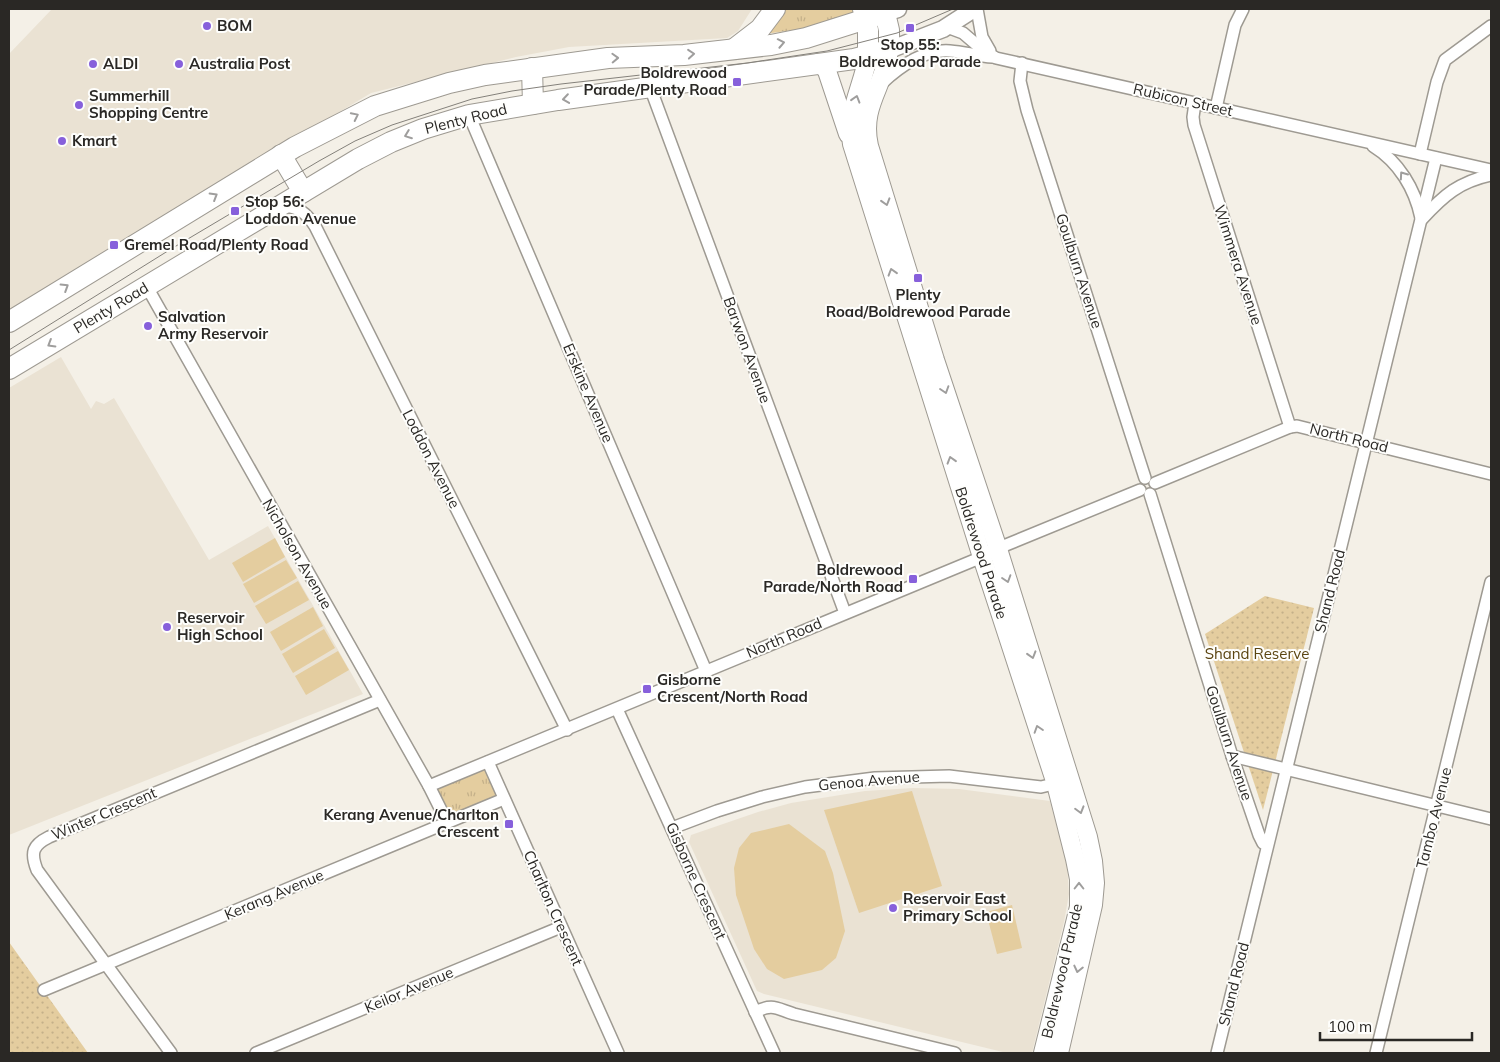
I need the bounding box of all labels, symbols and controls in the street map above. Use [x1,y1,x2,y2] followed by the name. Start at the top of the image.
[217,16,252,35] place label: BOM
[201,20,213,32] marker: BOM
[904,22,916,34] marker: Stop 55: Boldrewood Parade
[839,35,981,71] place label: Stop 55: Boldrewood Parade
[777,38,785,48] one-way arrow
[688,49,696,60] one-way arrow
[611,53,619,64] one-way arrow
[103,54,138,73] place label: ALDI
[189,54,291,73] place label: Australia Post
[87,58,99,70] marker: ALDI
[173,58,185,70] marker: Australia Post
[583,63,727,99] place label: Boldrewood Parade/Plenty Road
[731,76,743,88] marker: Boldrewood Parade/Plenty Road
[1131,79,1235,120] street label: Rubicon Street
[89,86,208,122] place label: Summerhill Shopping Centre
[562,93,570,104] one-way arrow
[850,96,860,104] one-way arrow
[73,99,85,111] marker: Summerhill Shopping Centre
[423,99,509,138] street label: Plenty Road
[350,112,359,122] one-way arrow
[404,129,413,139] one-way arrow
[72,131,117,150] place label: Kmart
[56,135,68,147] marker: Kmart
[1400,172,1409,181] one-way arrow
[245,192,356,228] place label: Stop 56: Loddon Avenue
[209,193,218,203] one-way arrow
[880,197,890,205] one-way arrow
[1210,202,1267,327] street label: Wimmera Avenue
[229,205,241,217] marker: Stop 56: Loddon Avenue
[1052,211,1107,331] street label: Goulburn Avenue
[124,235,308,254] place label: Gremel Road/Plenty Road
[108,239,120,251] marker: Gremel Road/Plenty Road
[888,268,898,277] one-way arrow
[912,272,924,284] marker: Plenty Road/Boldrewood Parade
[70,278,152,337] street label: Plenty Road
[60,284,69,293] one-way arrow
[826,285,1010,321] place label: Plenty Road/Boldrewood Parade
[719,294,775,405] street label: Barwon Avenue
[158,307,268,343] place label: Salvation Army Reservoir
[142,320,154,332] marker: Salvation Army Reservoir
[47,338,56,348] one-way arrow
[559,340,618,445] street label: Erskine Avenue
[939,385,949,394] one-way arrow
[398,406,464,511] street label: Loddon Avenue
[1308,419,1390,456] street label: North Road
[947,457,957,465] one-way arrow
[951,484,1012,621] street label: Boldrewood Parade
[258,495,337,612] street label: Nicholson Avenue
[1310,547,1349,635] street label: Shand Road
[763,560,903,596] place label: Boldrewood Parade/North Road
[907,573,919,585] marker: Boldrewood Parade/North Road
[1002,574,1012,582] one-way arrow
[177,608,263,644] place label: Reservoir High School
[743,613,824,662] street label: North Road
[161,621,173,633] marker: Reservoir High School
[1205,644,1309,663] park label: Shand Reserve
[1026,650,1036,659] one-way arrow
[657,670,808,706] place label: Gisborne Crescent/North Road
[641,683,653,695] marker: Gisborne Crescent/North Road
[1202,683,1257,803] street label: Goulburn Avenue
[1034,726,1044,734] one-way arrow
[1412,765,1455,871] street label: Tambo Avenue
[817,767,920,794] street label: Genoa Avenue
[48,783,159,844] street label: Winter Crescent
[323,805,499,841] place label: Kerang Avenue/Charlton Crescent
[1074,806,1084,814] one-way arrow
[503,818,515,830] marker: Kerang Avenue/Charlton Crescent
[662,819,731,942] street label: Gisborne Crescent
[520,847,587,968] street label: Charlton Crescent
[221,865,326,924] street label: Kerang Avenue
[1074,882,1084,890] one-way arrow
[903,889,1012,925] place label: Reservoir East Primary School
[887,902,899,914] marker: Reservoir East Primary School
[1037,902,1086,1040] street label: Boldrewood Parade
[1214,940,1253,1028] street label: Shand Road
[361,962,456,1017] street label: Keilor Avenue
[1073,965,1084,974] one-way arrow
[1320,1010,1472,1042] scale bar
[1328,1017,1372,1036] text: 100 m

